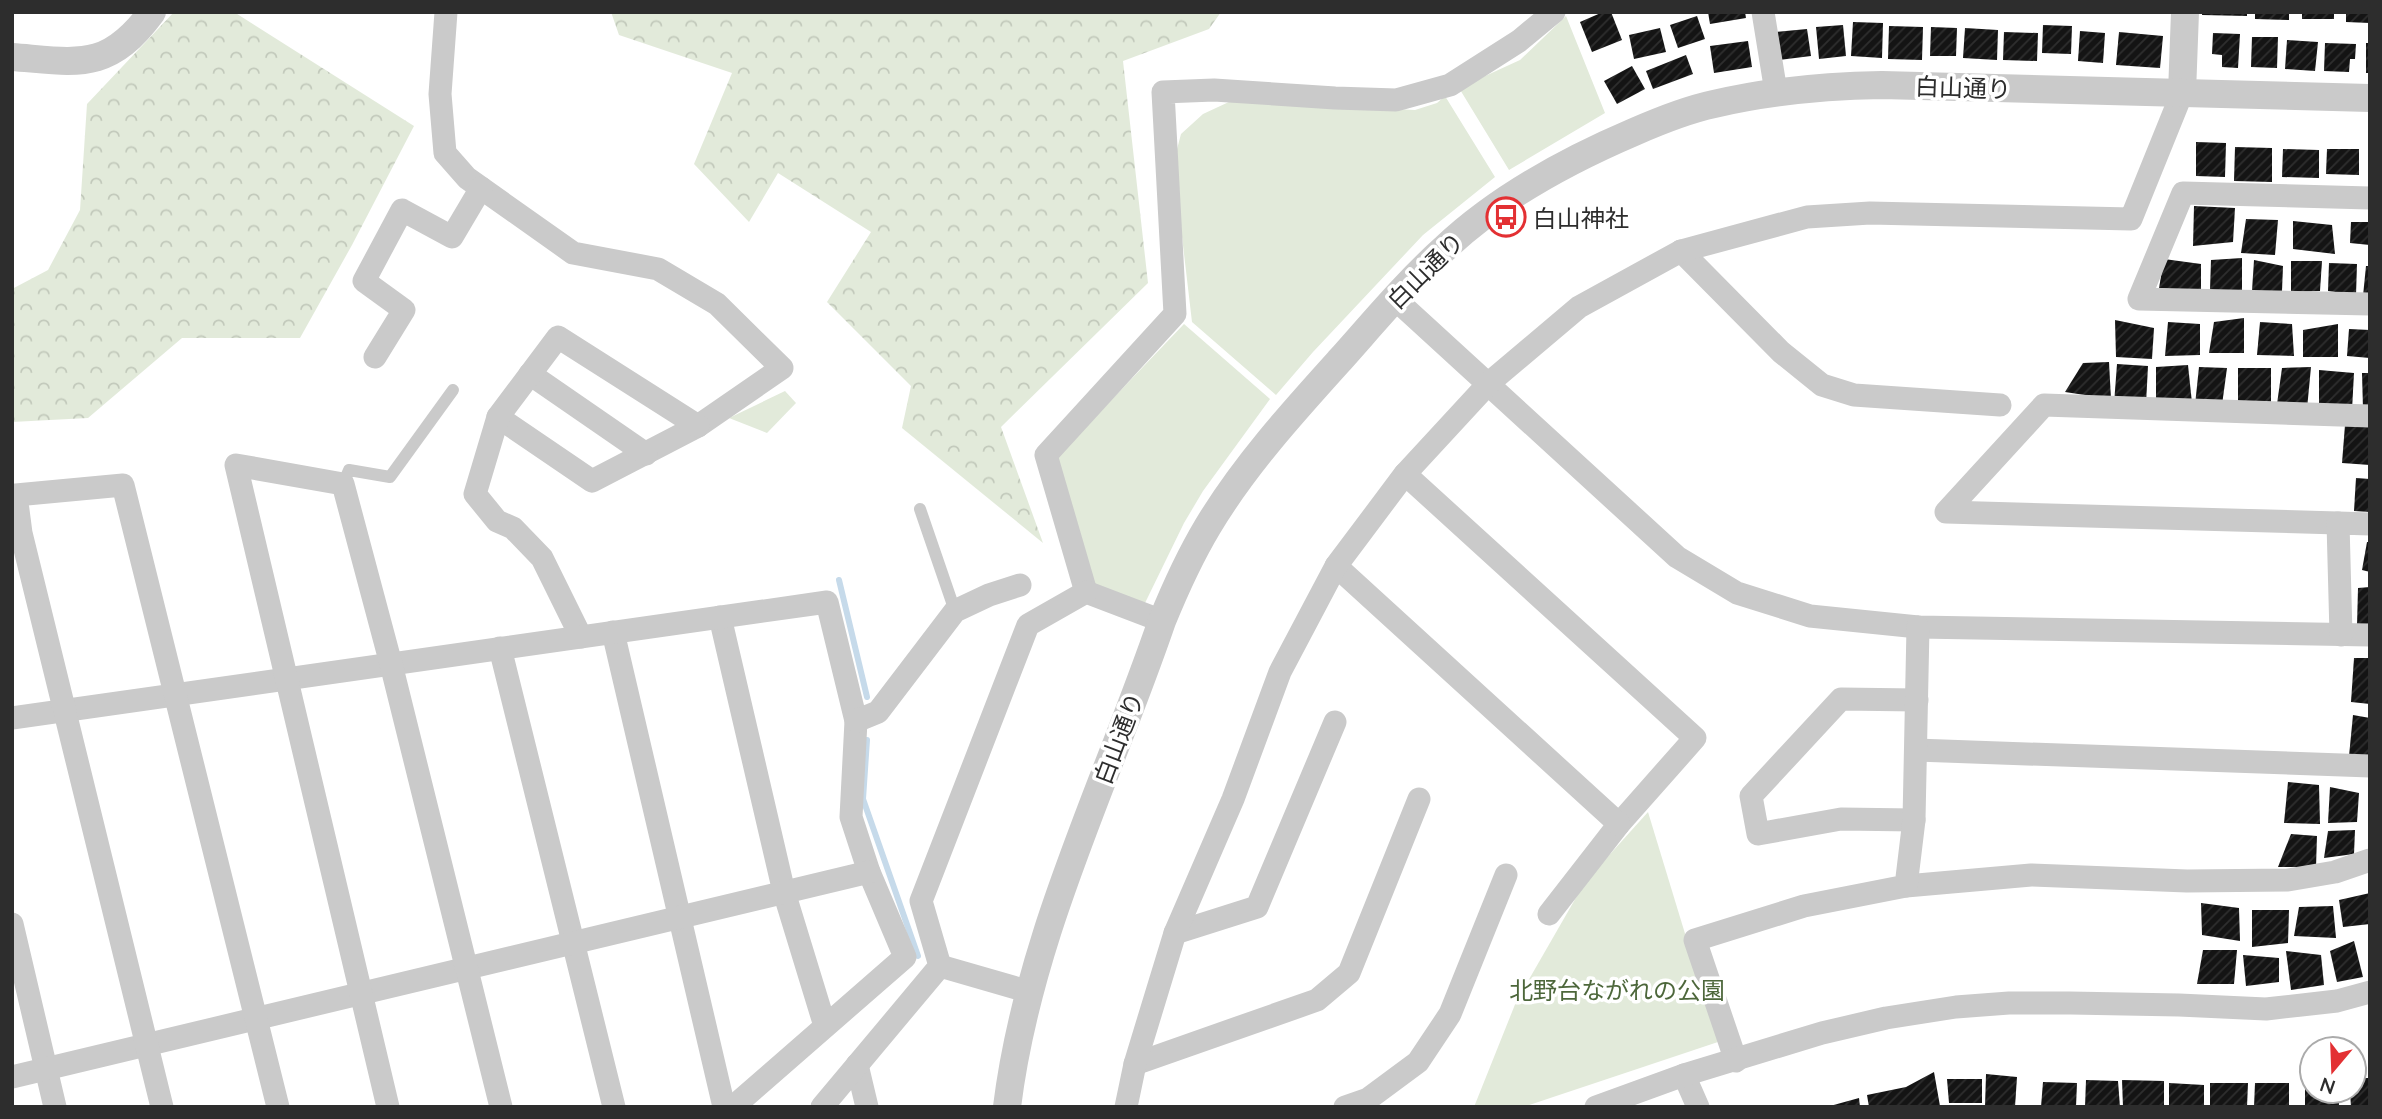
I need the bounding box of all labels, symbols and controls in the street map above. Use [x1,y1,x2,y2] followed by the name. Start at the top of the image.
[1915,71,2011,103] street label: 白山通り
[1485,196,1527,238] bus stop icon: 白山神社
[1533,203,1629,232] place label: 白山神社
[1381,226,1469,314] street label: 白山通り
[1087,688,1149,788] street label: 白山通り
[1509,975,1725,1004] park label: 北野台ながれの公園
[2298,1035,2368,1105] north arrow
[2317,1073,2338,1100] text: N

